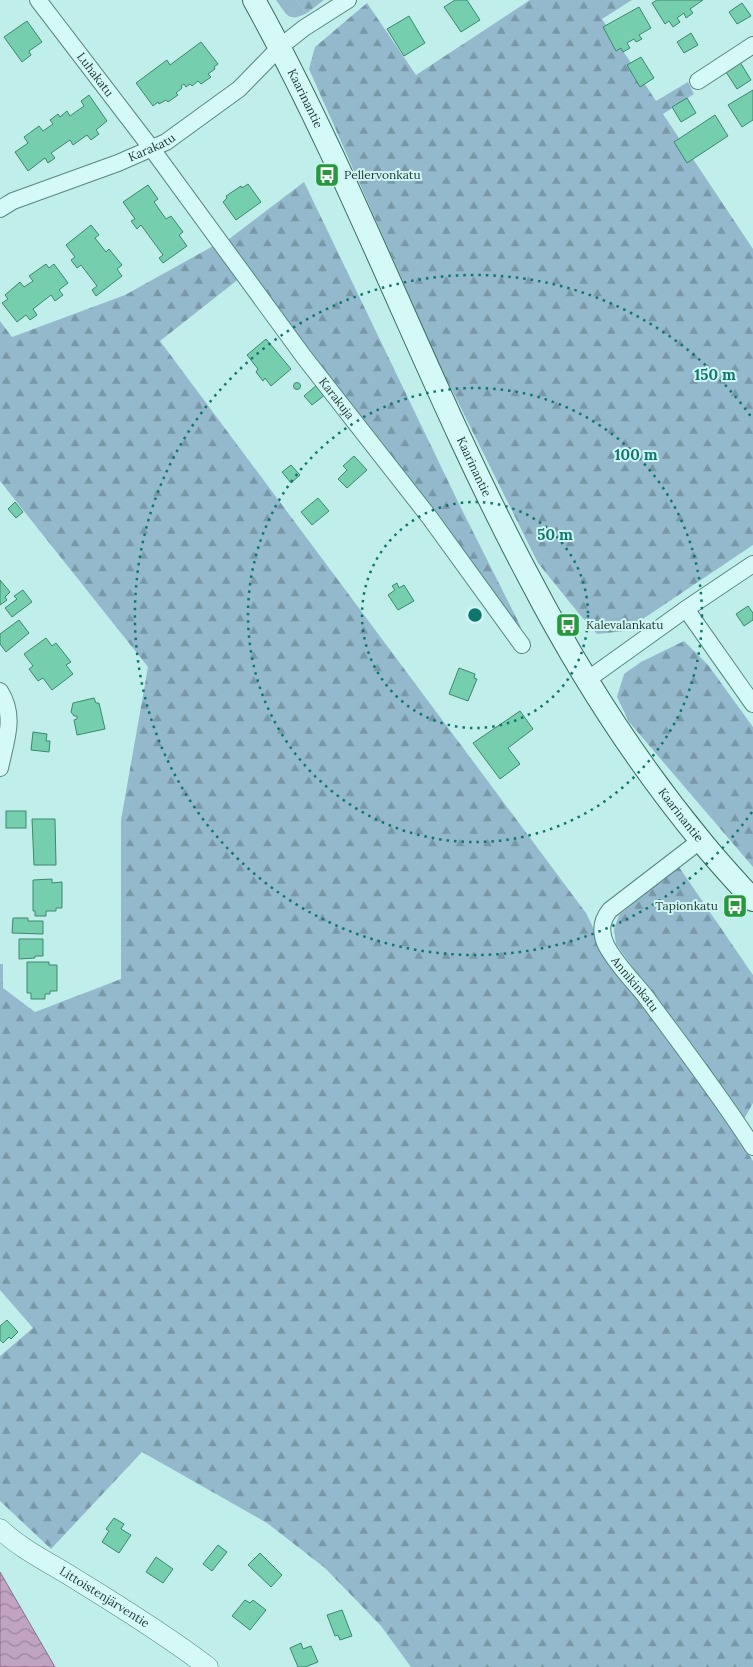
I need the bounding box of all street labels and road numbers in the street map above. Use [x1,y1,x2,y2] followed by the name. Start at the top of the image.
[74,49,117,100] street label: Luhakatu
[285,66,327,131] street label: Kaarinantie
[126,130,178,165] street label: Karakatu
[316,374,358,422] street label: Karakuja
[454,434,495,499] street label: Kaarinantie
[655,785,707,845] street label: Kaarinantie
[608,953,662,1014] street label: Annikinkatu
[57,1563,153,1631] street label: Littoistenjärventie

